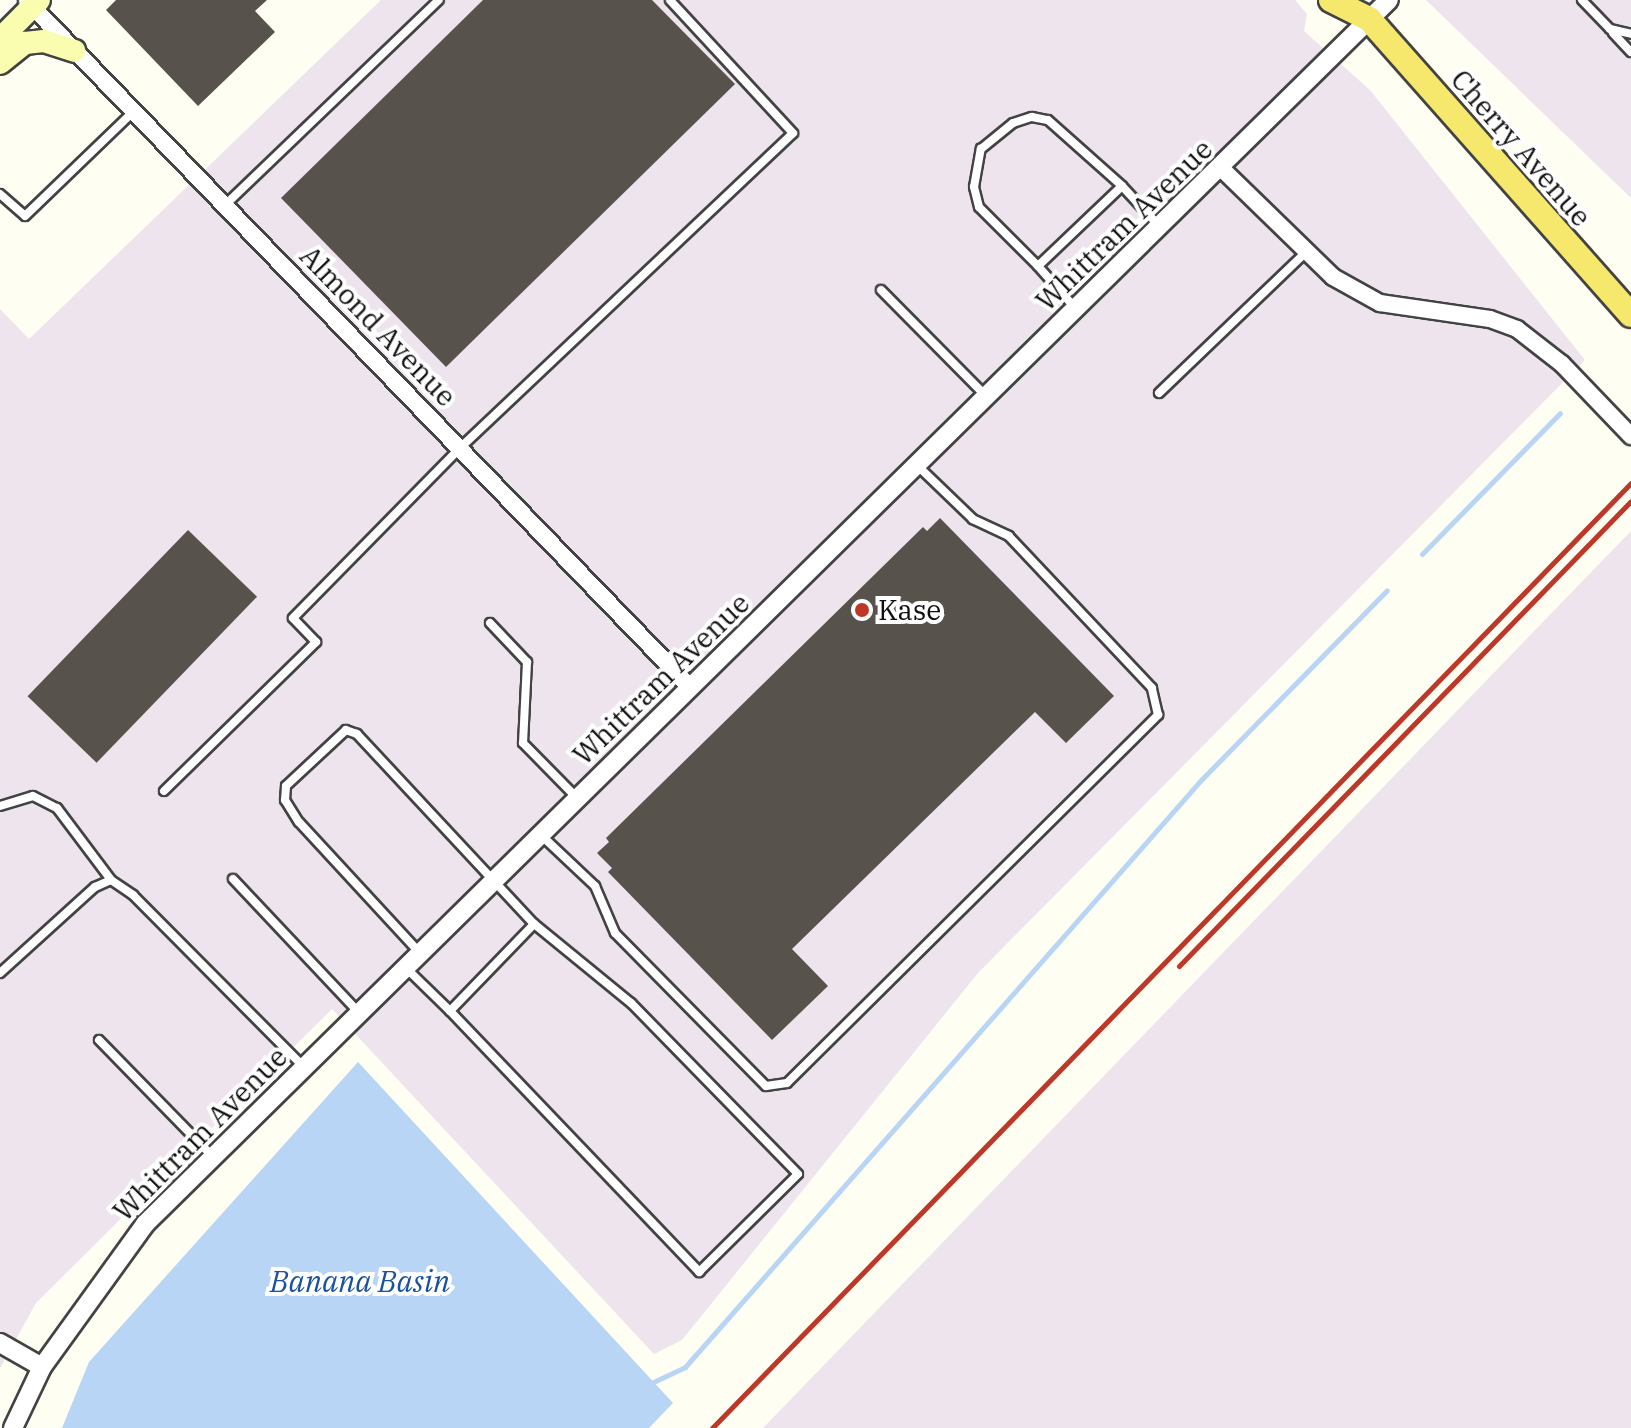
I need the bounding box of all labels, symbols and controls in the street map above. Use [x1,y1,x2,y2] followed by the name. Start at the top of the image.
[1444,63,1598,233] street label: Cherry Avenue
[1029,132,1219,318] street label: Whittram Avenue
[293,239,463,413] street label: Almond Avenue
[566,586,756,772] street label: Whittram Avenue
[878,593,941,627] place label: Kase
[853,601,871,619] marker: Kase
[106,1040,294,1228] street label: Whittram Avenue
[270,1263,450,1299] water label: Banana Basin

